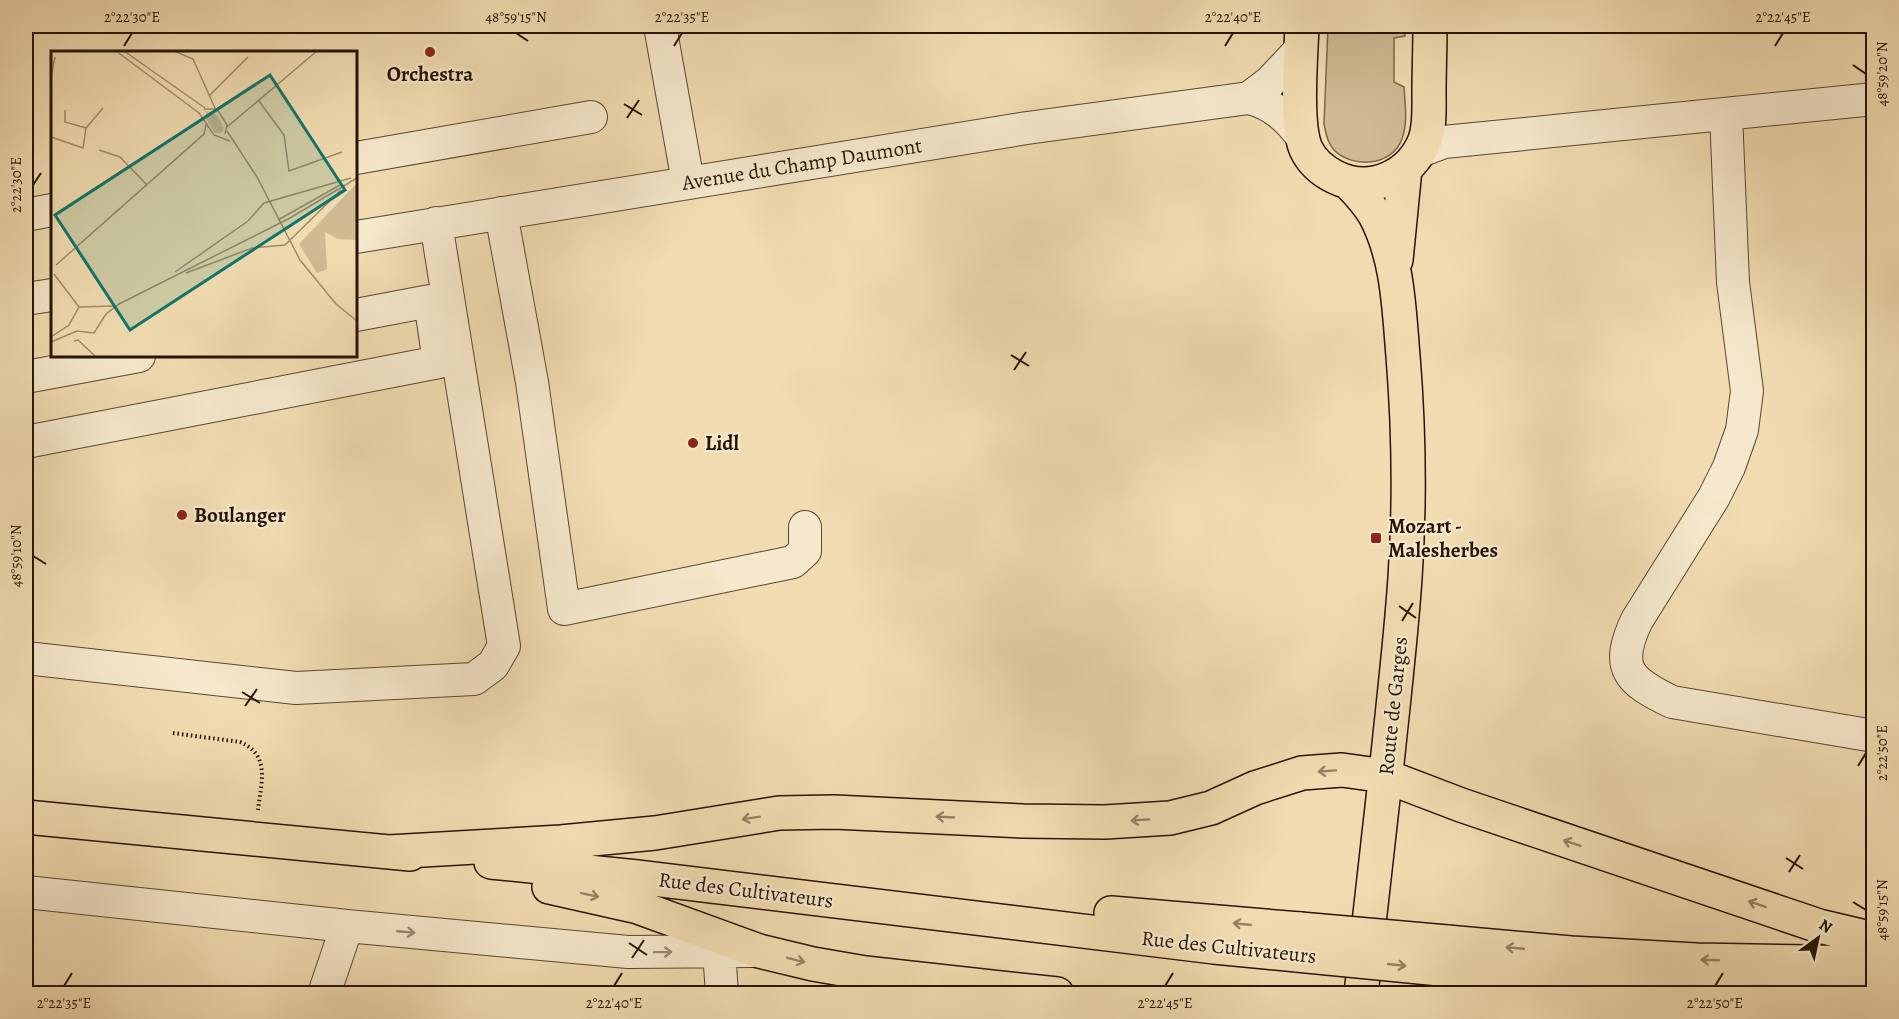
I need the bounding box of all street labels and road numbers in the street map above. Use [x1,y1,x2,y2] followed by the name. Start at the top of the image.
[679,131,924,197] street label: Avenue du Champ Daumont
[1372,635,1414,777] street label: Route de Garges
[657,865,835,915] street label: Rue des Cultivateurs
[1140,924,1318,970] street label: Rue des Cultivateurs

